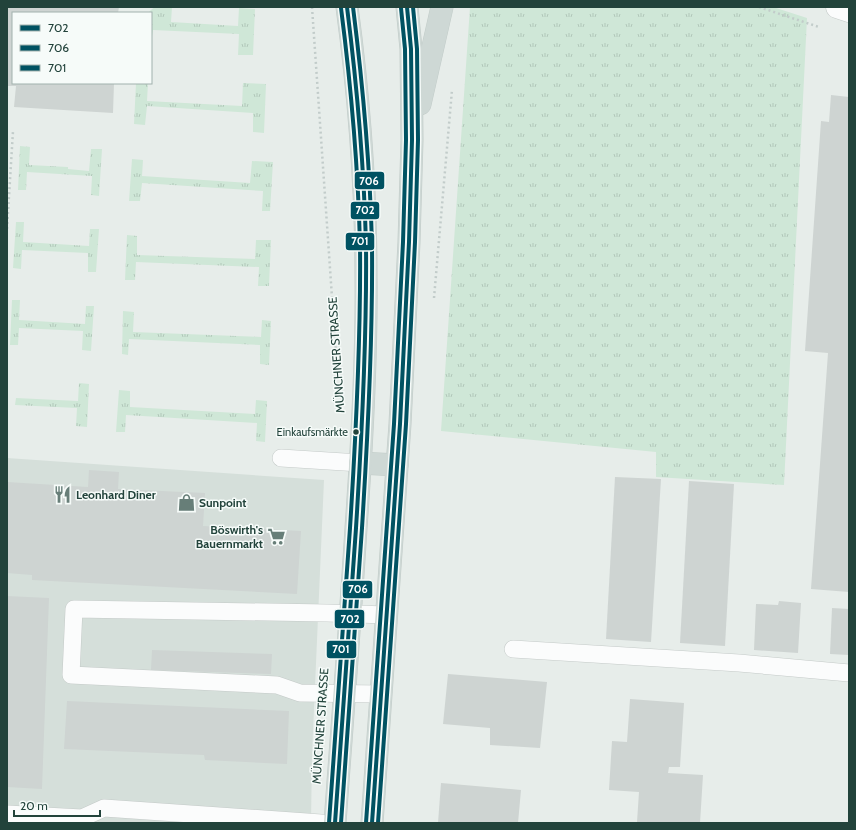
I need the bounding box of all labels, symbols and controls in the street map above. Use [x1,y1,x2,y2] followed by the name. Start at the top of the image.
[12,12,152,84] legend
[48,20,69,35] text: 702
[48,40,69,55] text: 706
[48,60,66,75] text: 701
[354,171,385,190] line badge: 706
[359,174,379,188] text: 706
[350,201,380,220] line badge: 702
[355,203,375,217] text: 702
[345,232,375,251] line badge: 701
[351,234,369,248] text: 701
[324,296,348,414] street label: MÜNCHNER STRASSE
[276,425,348,439] place label: Einkaufsmärkte
[351,427,361,437] marker: Einkaufsmärkte
[53,484,73,504] restaurant icon: Leonhard Diner
[76,487,156,502] place label: Leonhard Diner
[176,492,196,512] shop icon: Sunpoint
[199,495,246,510] place label: Sunpoint
[196,522,263,551] place label: Böswirth's Bauernmarkt
[266,526,286,546] supermarket icon: Böswirth's Bauernmarkt
[342,580,373,599] line badge: 706
[348,582,368,596] text: 706
[334,609,365,629] line badge: 702
[340,612,360,626] text: 702
[326,640,357,659] line badge: 701
[332,642,350,656] text: 701
[308,667,332,785] street label: MÜNCHNER STRASSE
[14,792,100,818] scale bar
[20,798,48,813] text: 20 m

